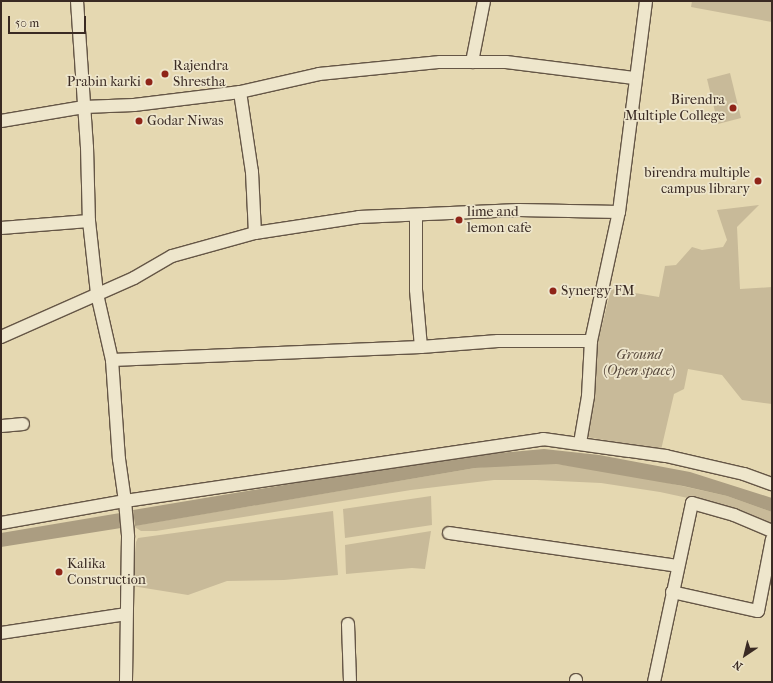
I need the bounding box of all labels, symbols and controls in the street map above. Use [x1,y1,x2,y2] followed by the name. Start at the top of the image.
[10,8,88,34] scale bar
[15,16,39,30] text: 50 m
[173,58,228,90] place label: Rajendra Shrestha
[160,69,170,79] marker: Rajendra Shrestha
[67,74,141,90] place label: Prabin karki
[144,77,154,87] marker: Prabin karki
[625,92,725,124] place label: Birendra Multiple College
[728,103,738,113] marker: Birendra Multiple College
[147,113,223,129] place label: Godar Niwas
[134,116,144,126] marker: Godar Niwas
[644,165,750,198] place label: birendra multiple campus library
[753,176,763,186] marker: birendra multiple campus library
[467,204,531,236] place label: lime and lemon cafe
[454,215,464,225] marker: lime and lemon cafe
[561,283,635,299] place label: Synergy FM
[548,286,558,296] marker: Synergy FM
[603,347,675,380] park label: Ground (Open space)
[67,556,146,588] place label: Kalika Construction
[54,567,64,577] marker: Kalika Construction
[725,635,765,675] north arrow
[731,658,745,673] text: N

